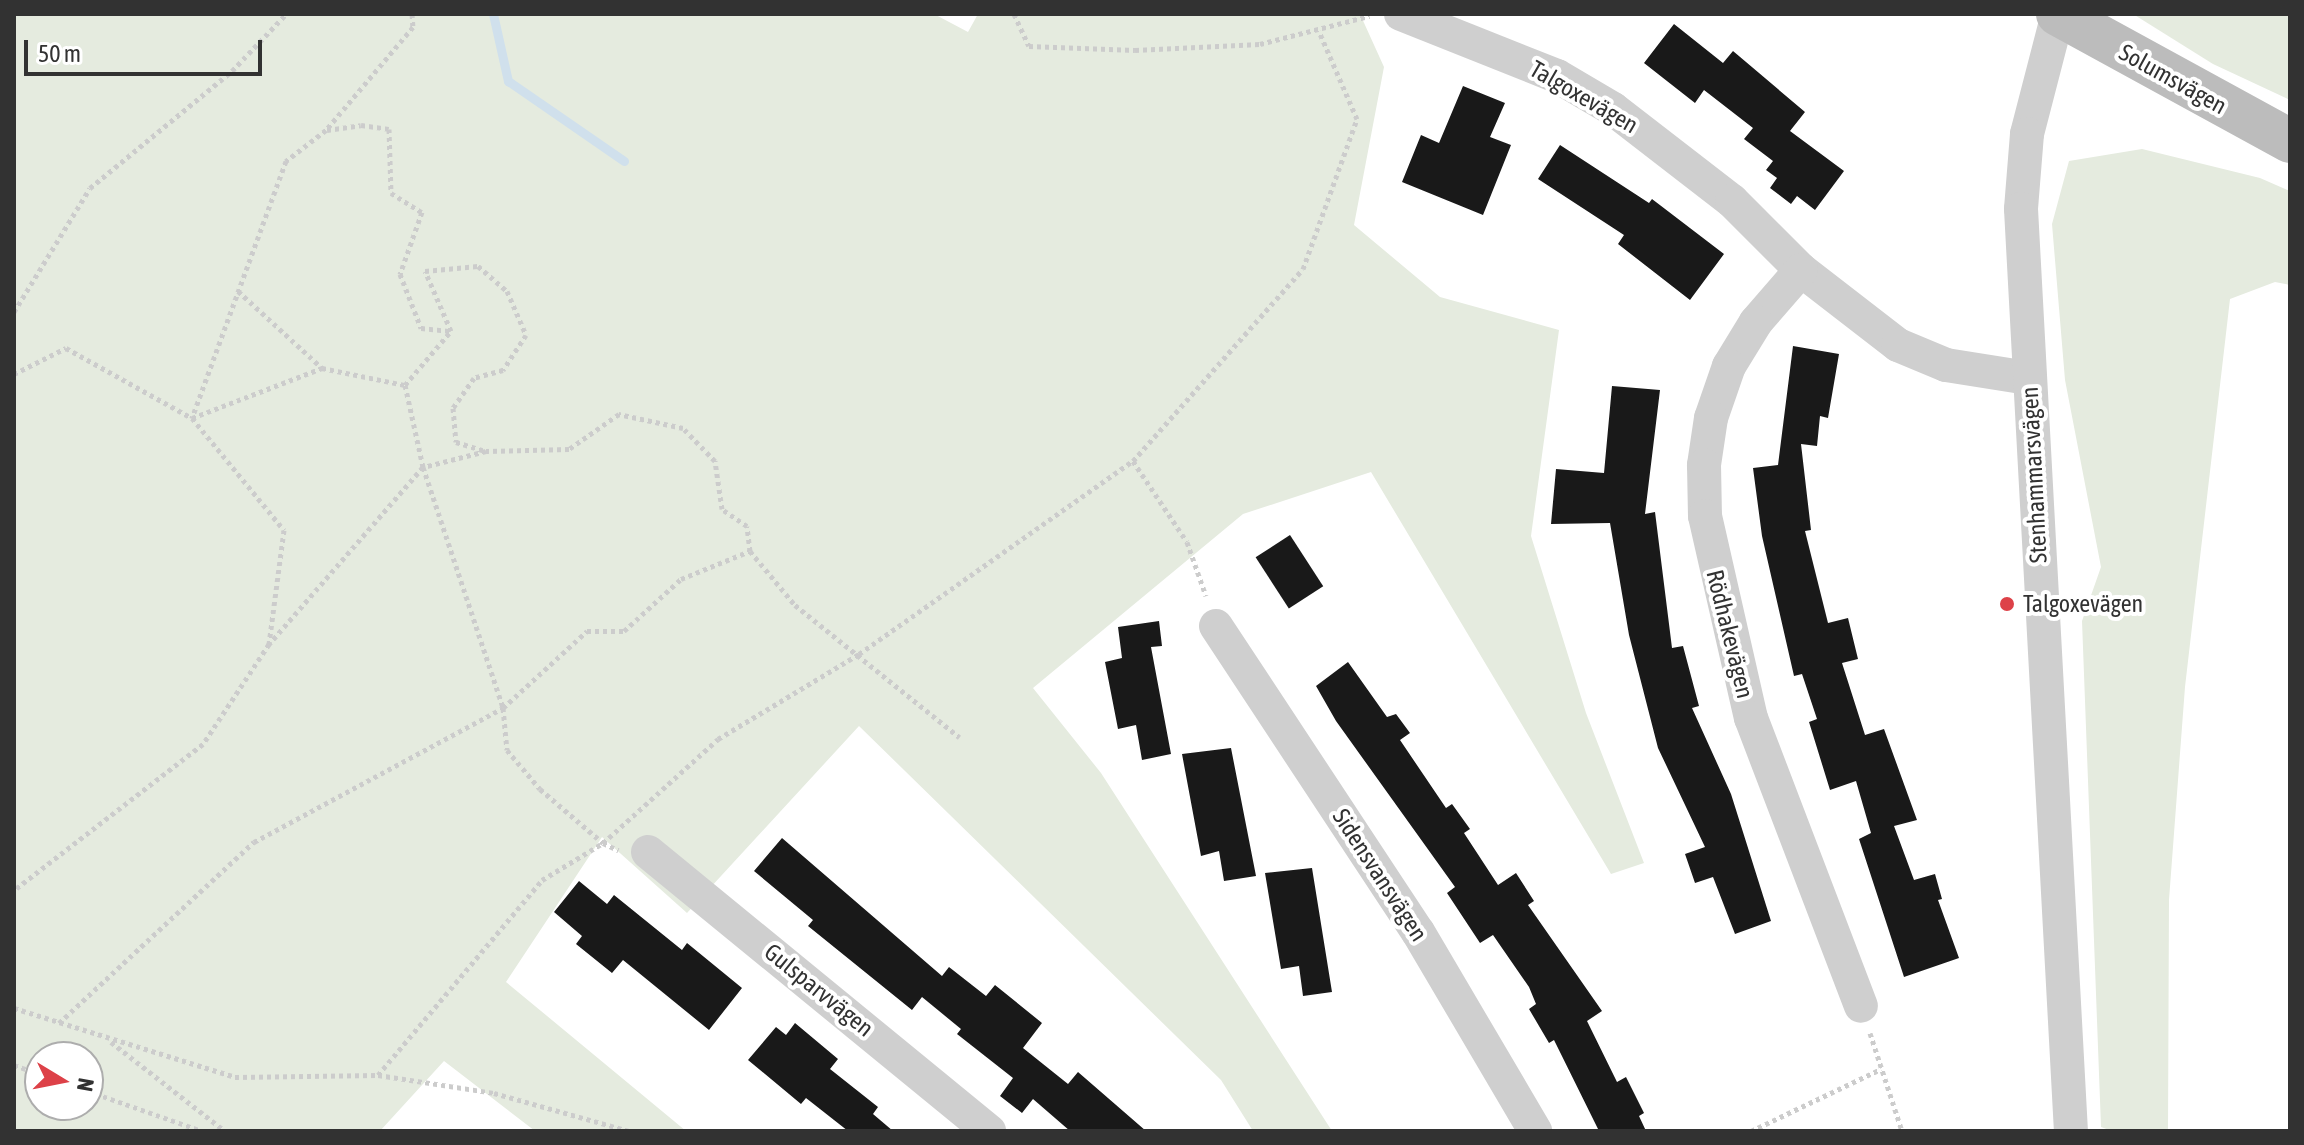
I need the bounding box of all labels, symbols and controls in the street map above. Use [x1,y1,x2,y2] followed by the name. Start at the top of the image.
[28,24,266,74] scale bar
[2114,38,2232,120] street label: Solumsvägen
[38,40,81,67] text: 50 m
[1525,54,1643,140] street label: Talgoxevägen
[2015,386,2053,564] street label: Stenhammarsvägen
[1700,567,1760,701] street label: Rödhakevägen
[2023,590,2143,618] place label: Talgoxevägen
[1998,595,2016,613] marker: Talgoxevägen
[1327,803,1433,947] street label: Sidensvansvägen
[759,937,879,1043] street label: Gulsparvvägen
[24,1041,104,1121] north arrow
[72,1076,100,1093] text: N

